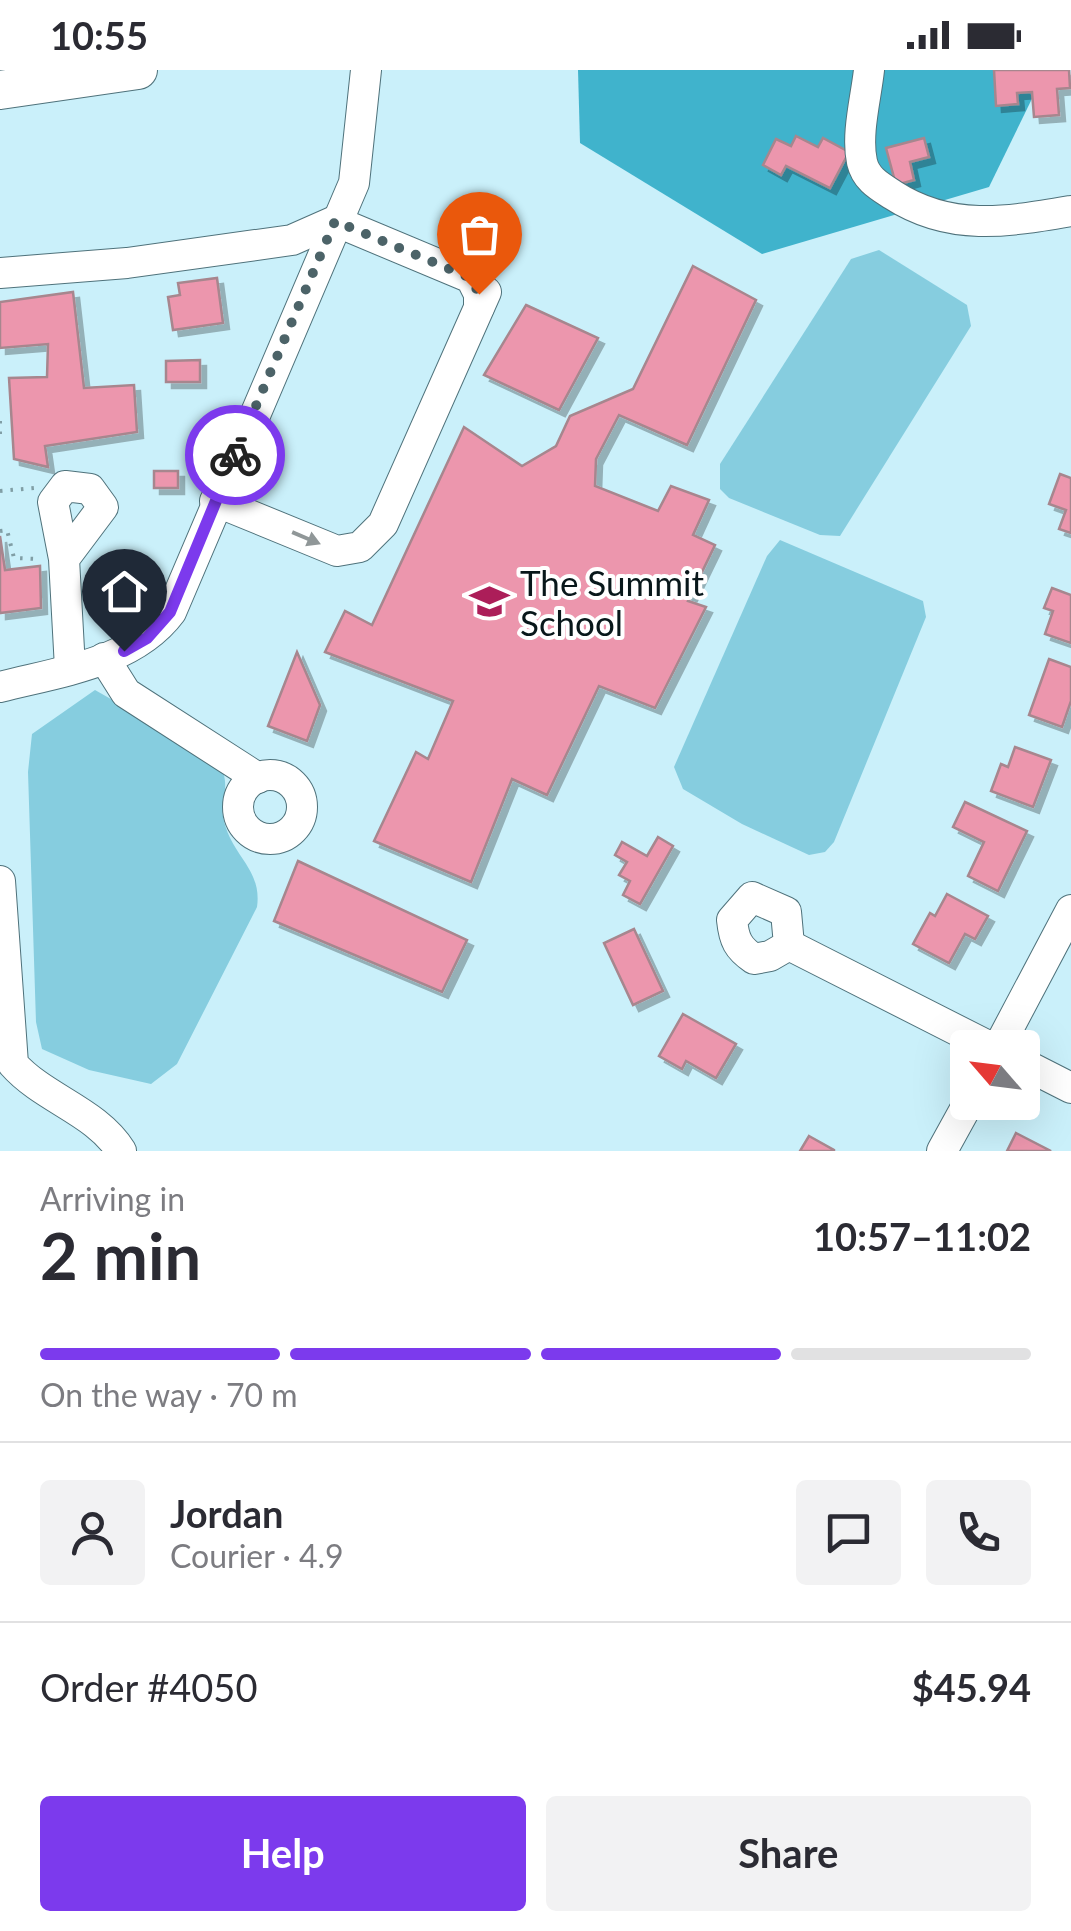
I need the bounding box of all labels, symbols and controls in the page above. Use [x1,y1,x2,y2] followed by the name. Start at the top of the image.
[50,12,148,58] text: 10:55
[437,192,522,295] pin
[452,207,507,262] icon: bag
[185,405,285,505] courier
[208,428,263,483] icon: bike
[291,530,320,546] one-way arrow
[82,549,167,652] pin
[520,561,704,643] place label: The Summit School
[97,564,152,619] icon: home
[469,581,511,623] school or university icon: The Summit School
[950,1030,1040,1120] north arrow
[950,1030,1040,1120] map controls
[40,1179,185,1218] text: Arriving in
[813,1213,1031,1259] text: 10:57–11:02
[40,1216,201,1294] text: 2 min
[40,1375,298,1414] text: On the way · 70 m
[40,1480,145,1585] button: person
[796,1480,901,1585] button: chat
[926,1480,1031,1585] button: phone
[170,1490,283,1536] text: Jordan
[170,1536,344,1575] text: Courier · 4.9
[40,1664,257,1710] text: Order #4050
[912,1664,1031,1710] text: $45.94
[40,1796,526,1911] button: Help
[546,1796,1031,1911] button: Share

